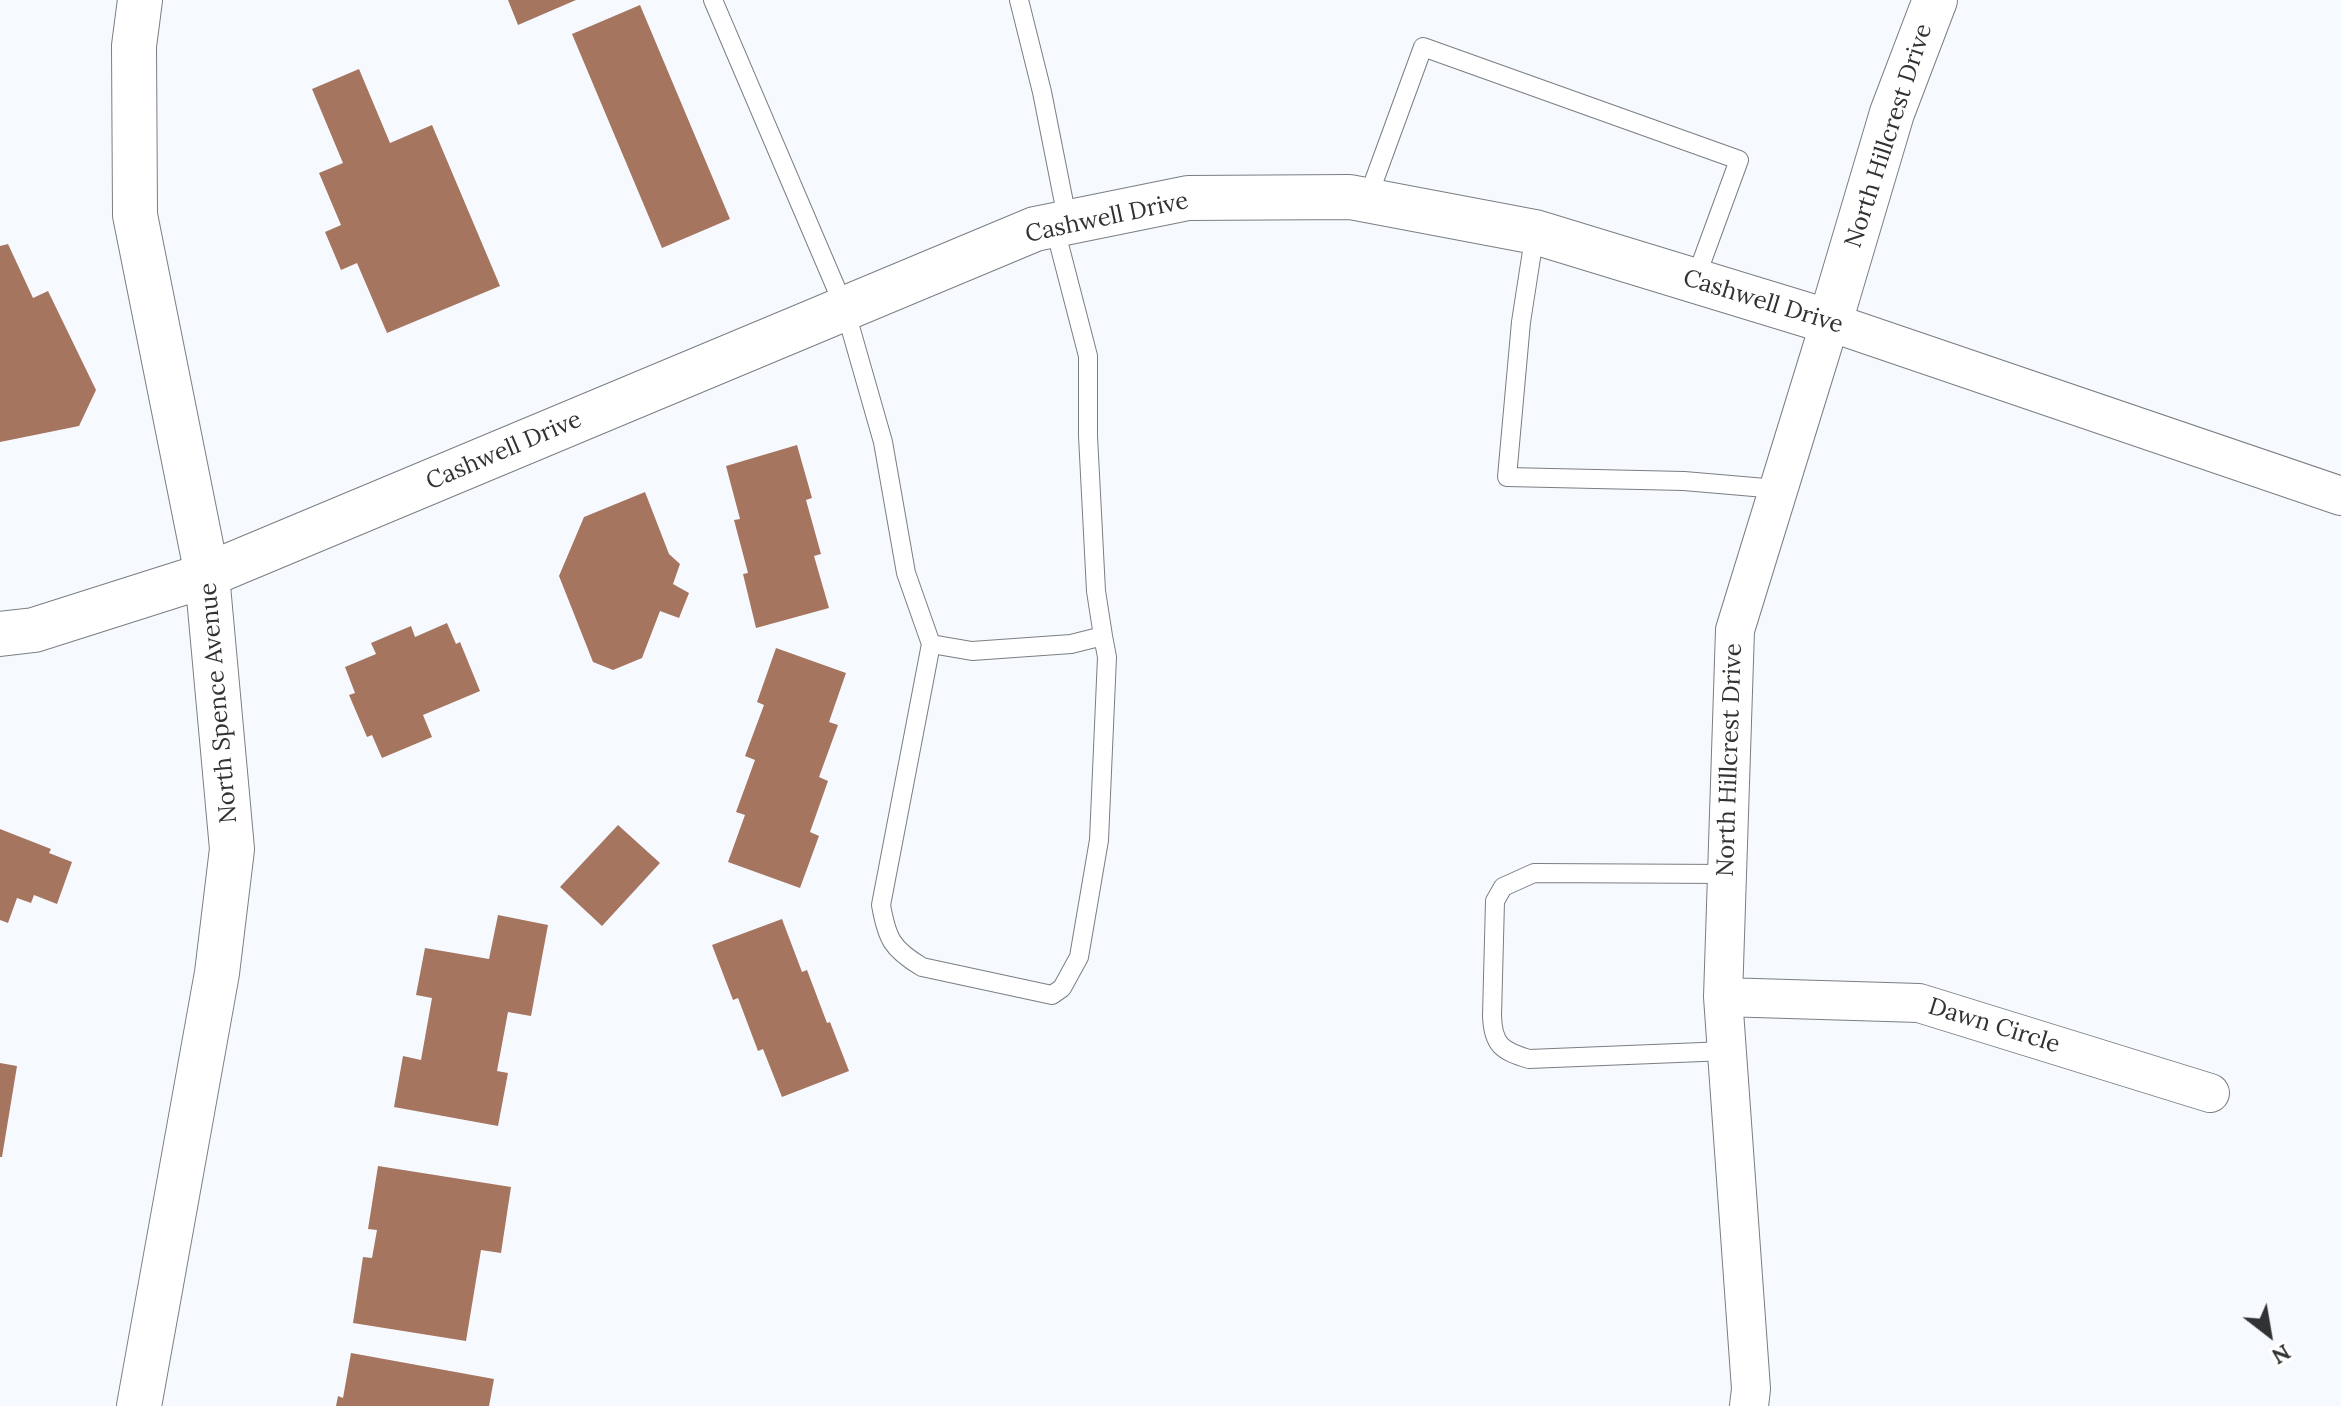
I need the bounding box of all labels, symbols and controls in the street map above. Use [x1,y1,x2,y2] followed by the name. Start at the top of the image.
[1839,20,1939,252] street label: North Hillcrest Drive
[1023,187,1191,249] street label: Cashwell Drive
[1679,264,1847,340] street label: Cashwell Drive
[422,405,586,497] street label: Cashwell Drive
[194,581,244,825] street label: North Spence Avenue
[1712,643,1748,877] street label: North Hillcrest Drive
[1925,992,2063,1060] street label: Dawn Circle
[2229,1294,2309,1374] north arrow
[2267,1338,2296,1371] text: N

